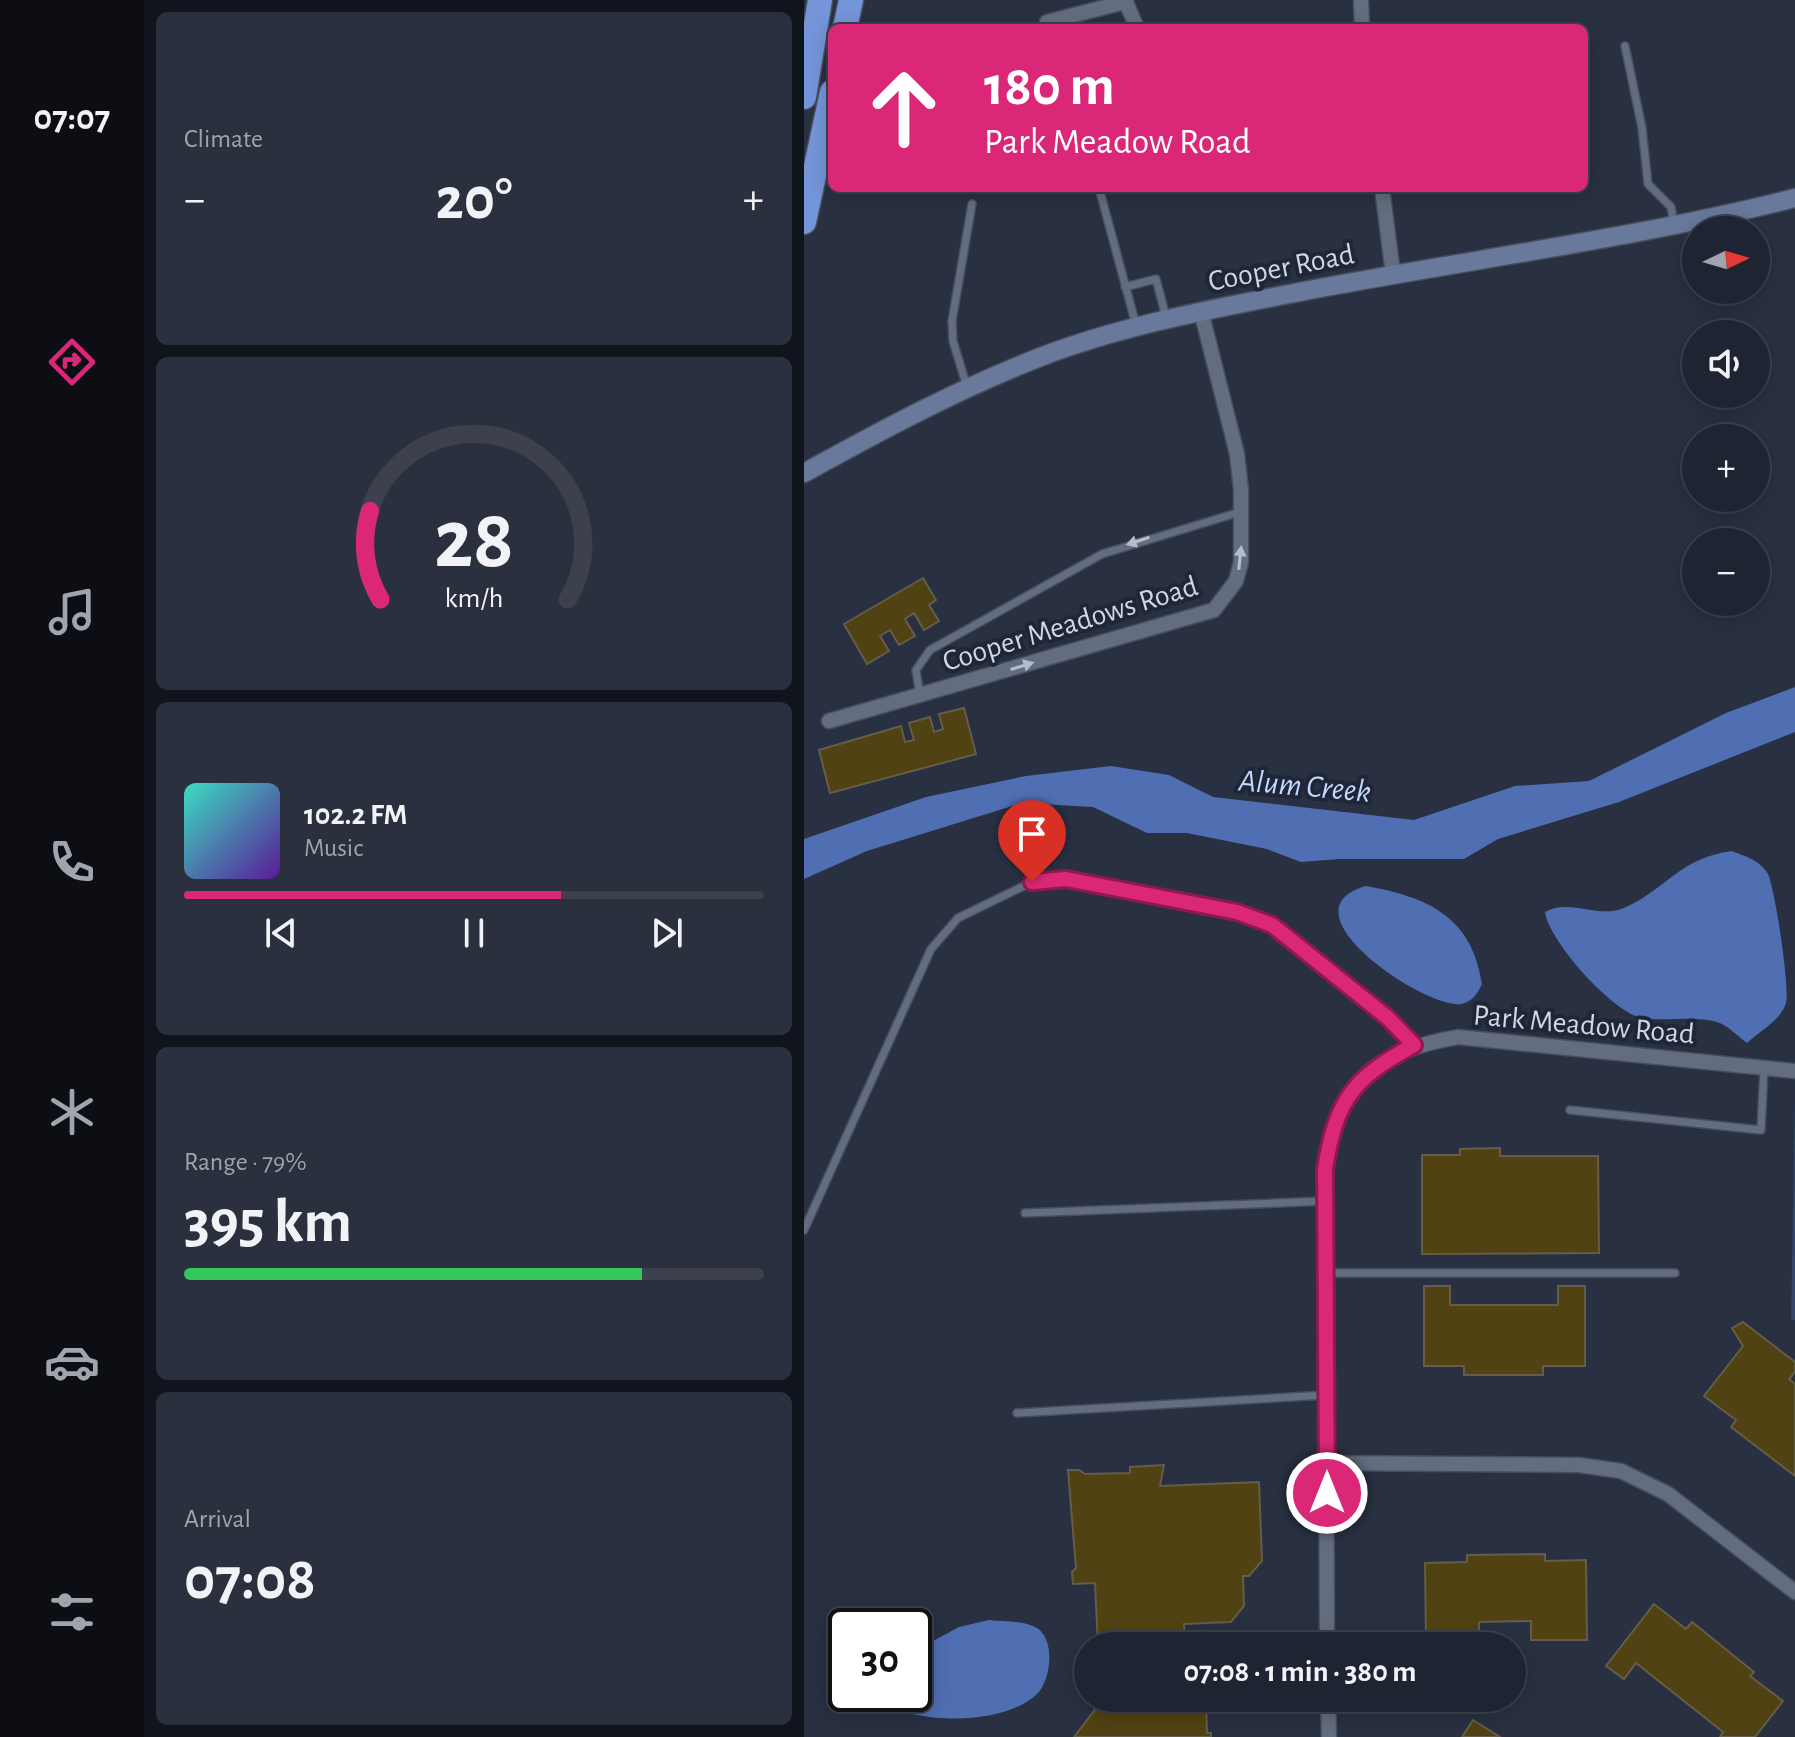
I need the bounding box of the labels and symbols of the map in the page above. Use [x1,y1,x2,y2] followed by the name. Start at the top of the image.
[1682,216,1770,304] north arrow
[1206,239,1357,297] street label: Cooper Road
[1126,536,1150,548] one-way arrow
[1233,545,1246,570] one-way arrow
[939,571,1201,677] street label: Cooper Meadows Road
[1011,659,1035,672] one-way arrow
[1237,764,1372,808] water label: Alum Creek
[998,800,1066,882] pin
[1472,1000,1696,1050] street label: Park Meadow Road
[1285,1451,1369,1535] position arrow
[828,1608,932,1712] speed limit sign: 30

